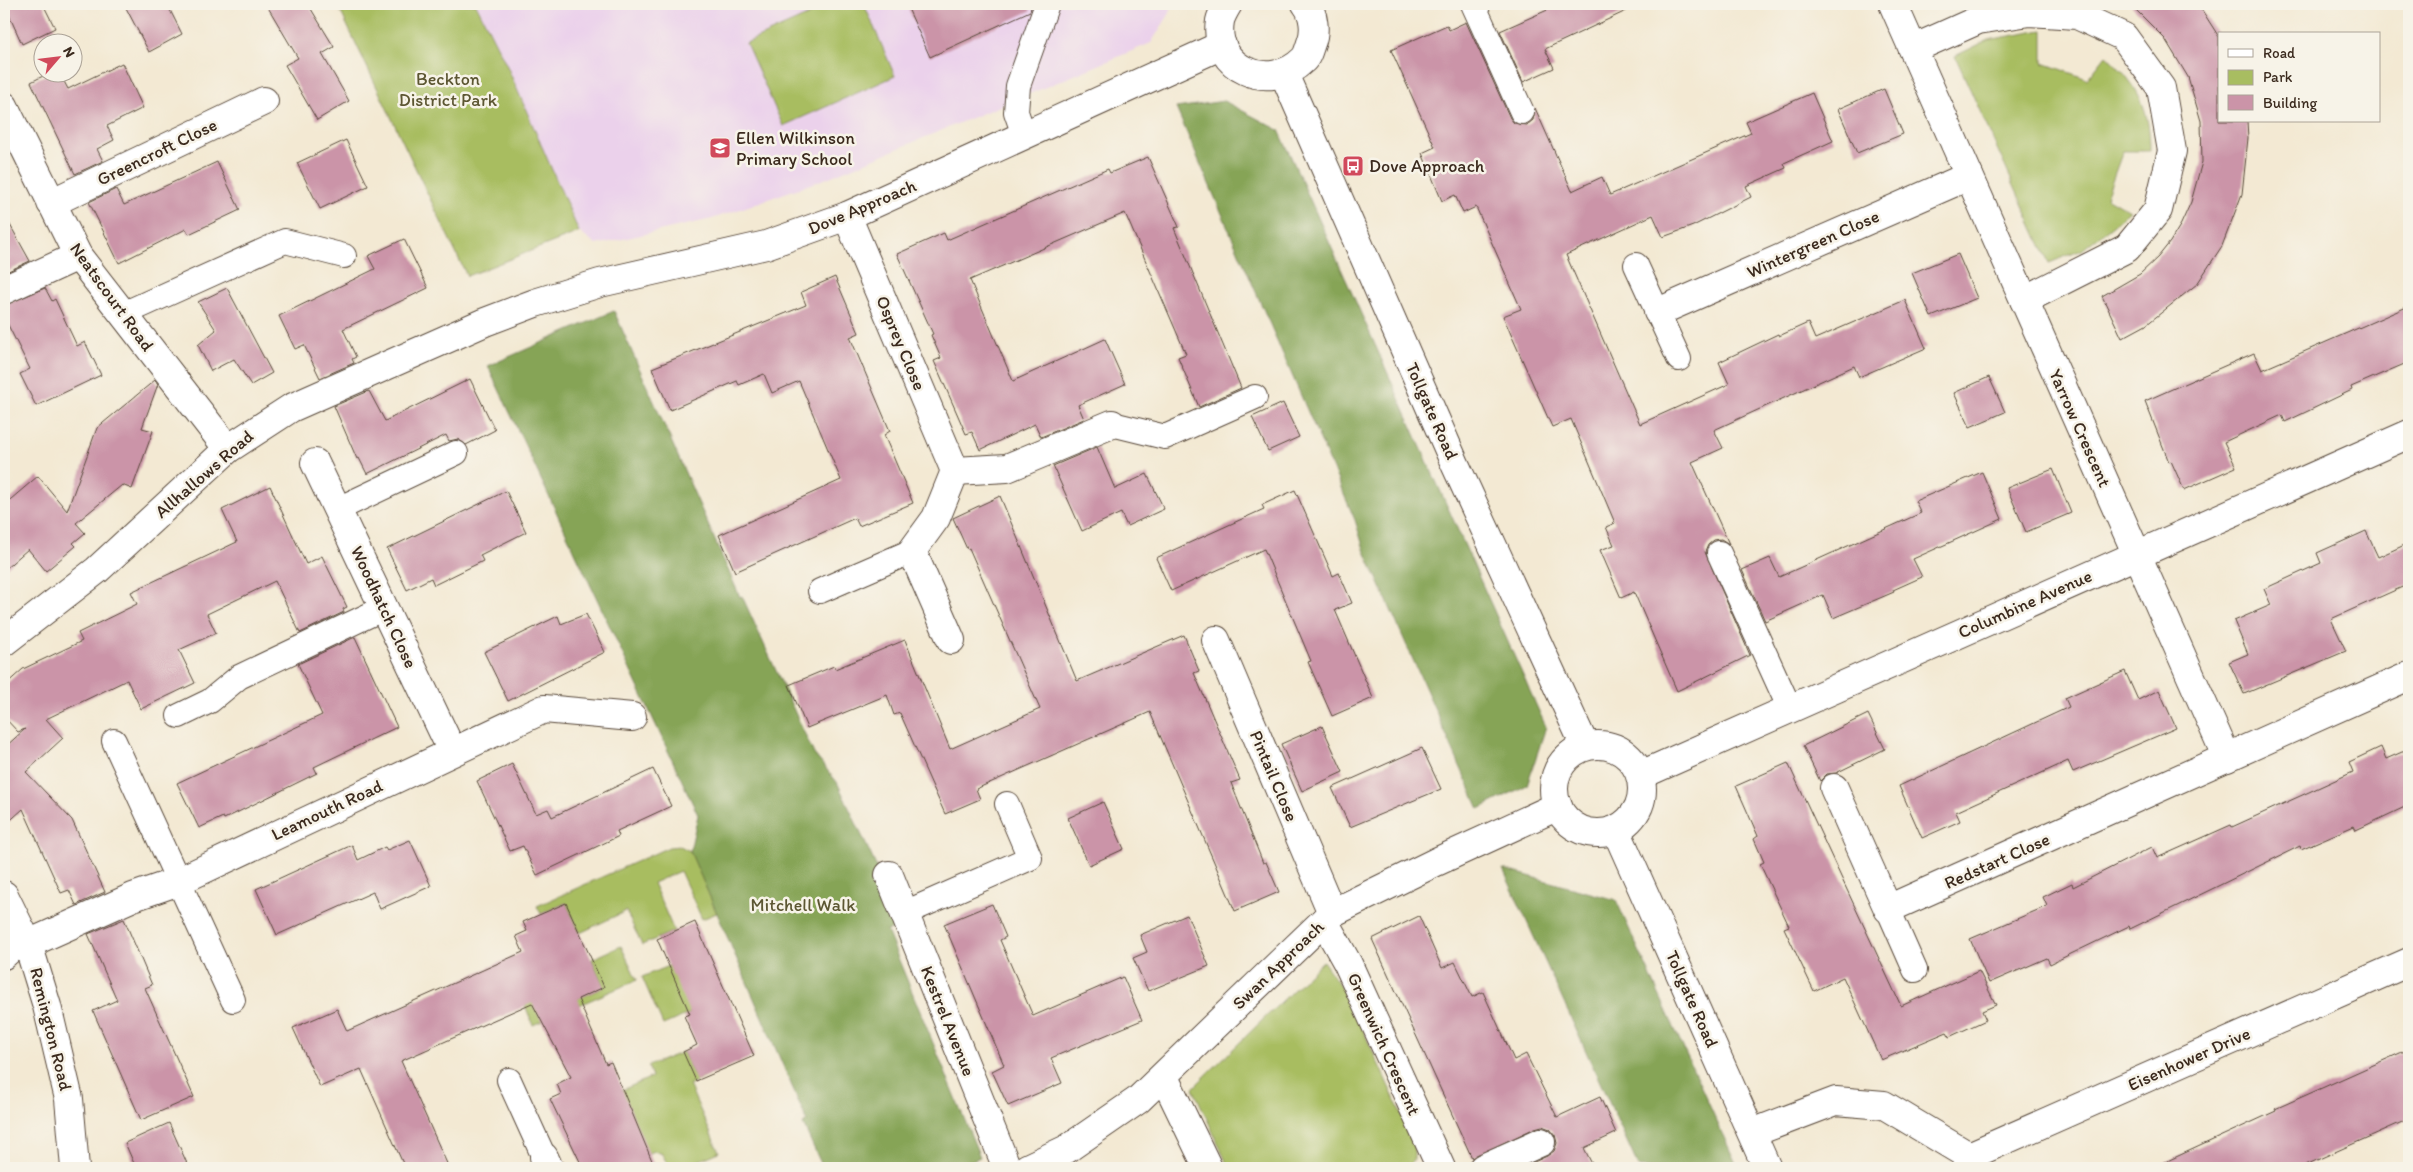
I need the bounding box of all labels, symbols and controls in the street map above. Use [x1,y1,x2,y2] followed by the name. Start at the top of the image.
[32,32,82,82] north arrow
[2218,32,2380,122] legend
[59,44,79,60] text: N
[2263,44,2296,62] text: Road
[399,68,498,111] park label: Beckton District Park
[2263,68,2293,86] text: Park
[2263,94,2317,112] text: Building
[93,113,221,191] street label: Greencroft Close
[736,127,855,170] place label: Ellen Wilkinson Primary School
[708,136,732,160] school or university icon: Ellen Wilkinson Primary School
[1341,154,1365,178] bus stop icon: Dove Approach
[1369,155,1485,177] place label: Dove Approach
[805,174,920,240] street label: Dove Approach
[1743,205,1883,283] street label: Wintergreen Close
[65,238,159,356] street label: Neatscourt Road
[871,292,931,394] street label: Osprey Close
[1401,359,1463,463] street label: Tollgate Road
[2044,366,2116,491] street label: Yarrow Crescent
[150,425,258,523] street label: Allhallows Road
[346,542,422,672] street label: Woodhatch Close
[1955,565,2095,643] street label: Columbine Avenue
[1245,727,1303,825] street label: Pintail Close
[268,775,386,845] street label: Leamouth Road
[1941,828,2053,894] street label: Redstart Close
[750,894,856,916] park label: Mitchell Walk
[1228,916,1329,1014] street label: Swan Approach
[1661,947,1723,1051] street label: Tollgate Road
[916,963,980,1079] street label: Kestrel Avenue
[25,965,77,1093] street label: Remington Road
[1343,969,1425,1119] street label: Greenwich Crescent
[2124,1022,2254,1096] street label: Eisenhower Drive

